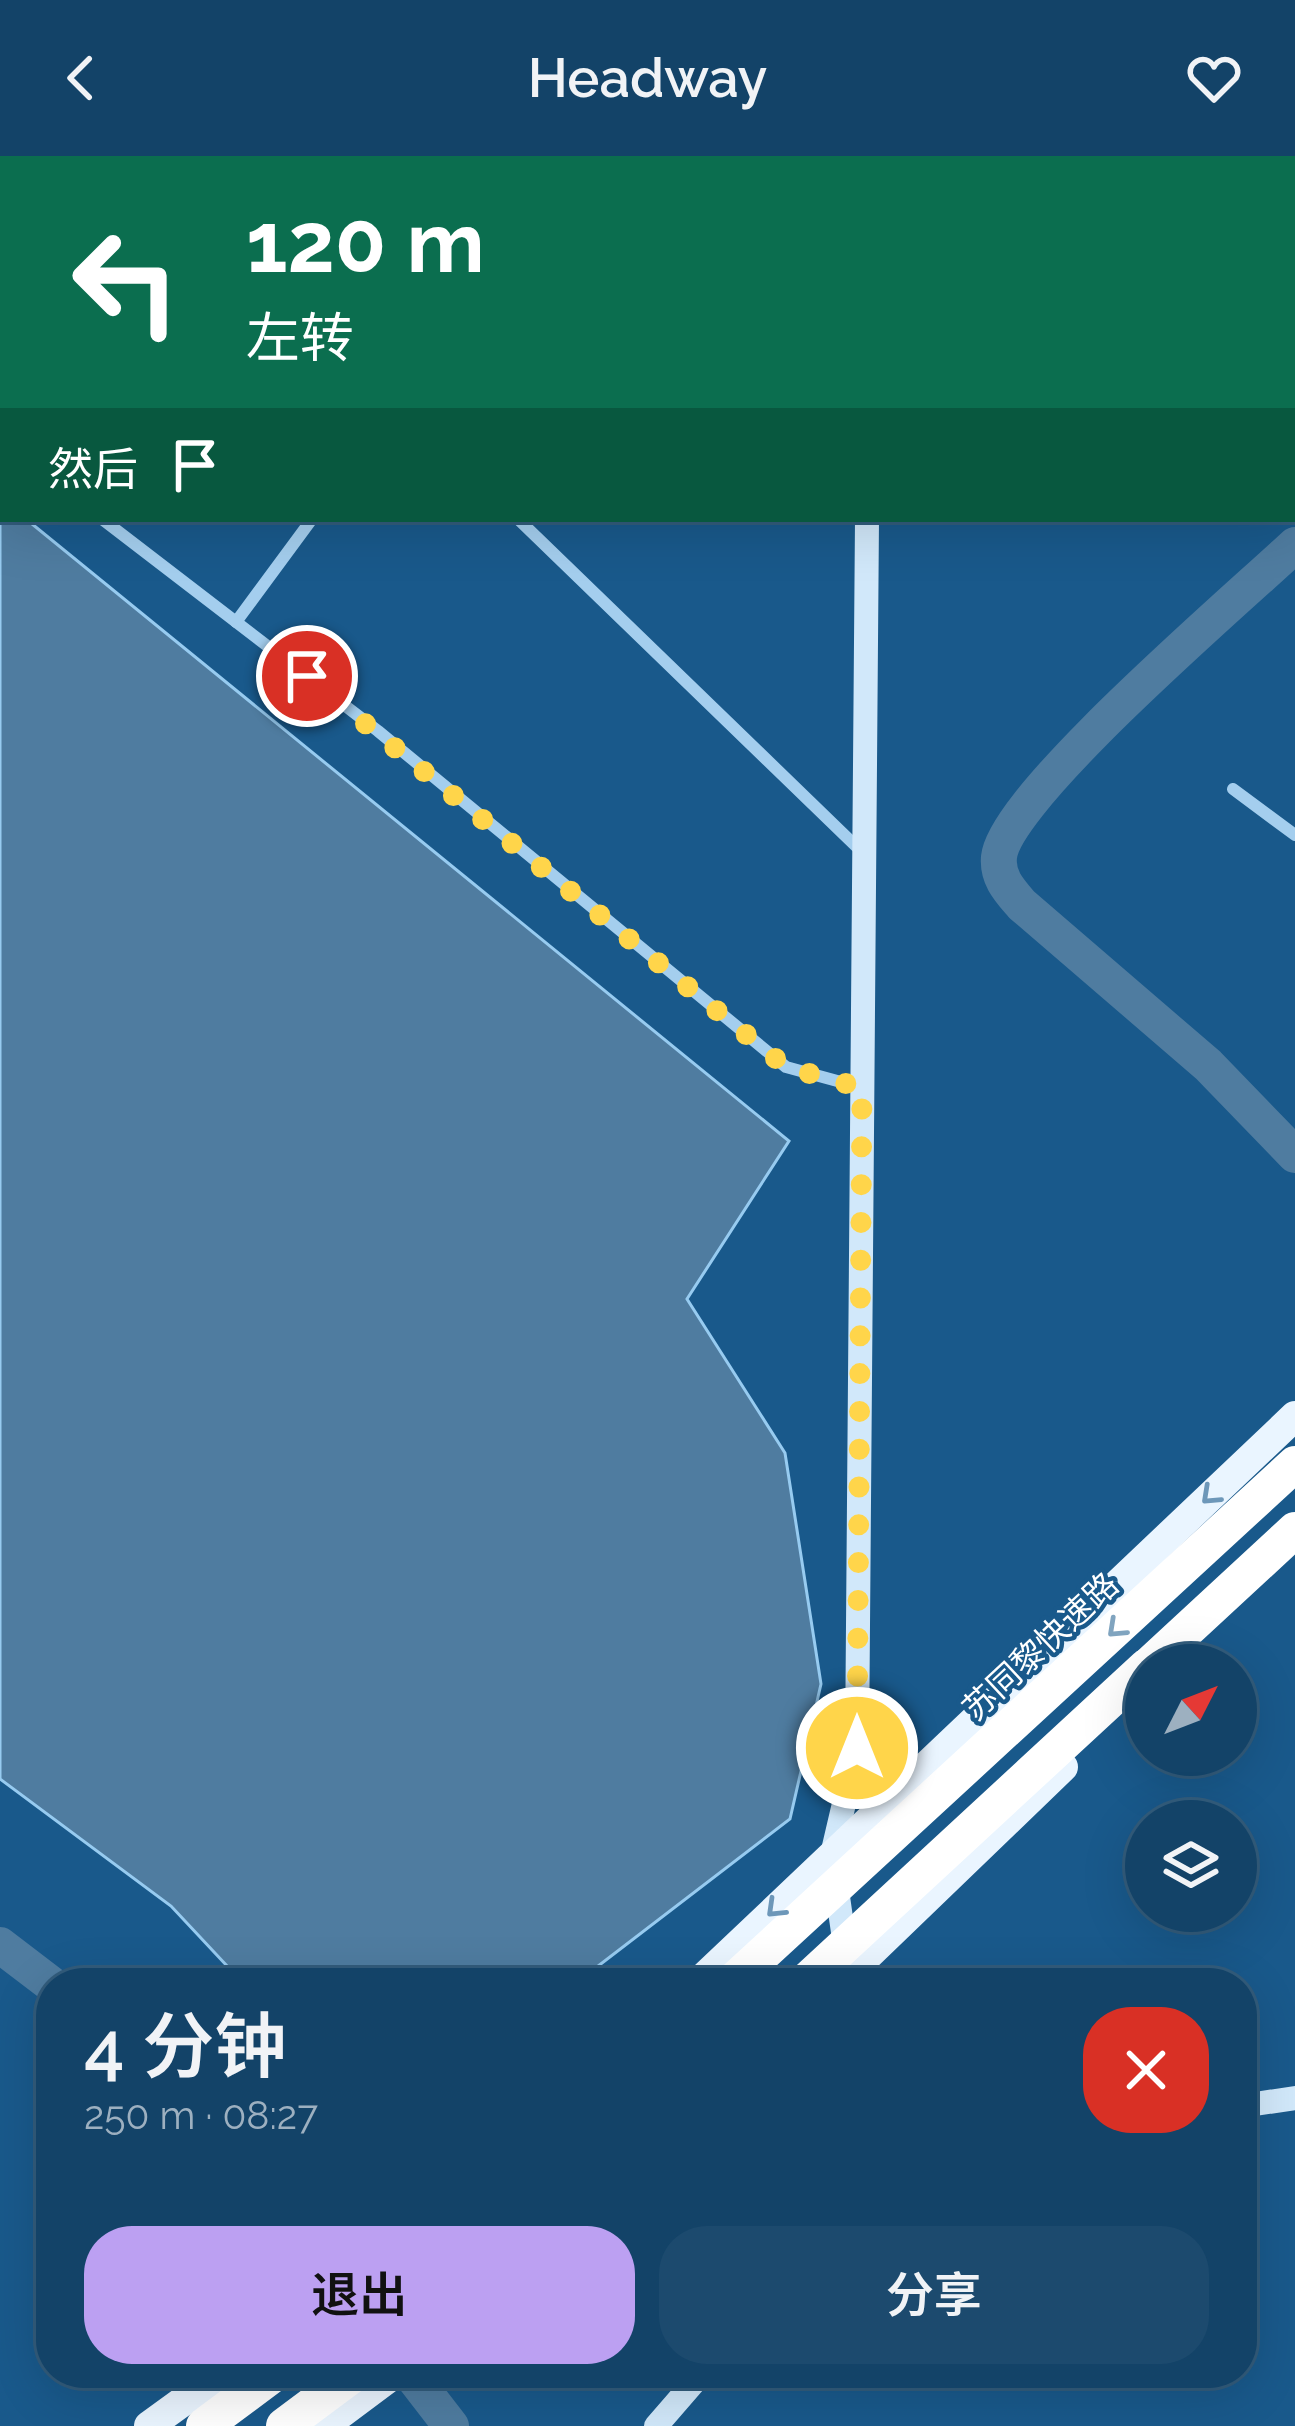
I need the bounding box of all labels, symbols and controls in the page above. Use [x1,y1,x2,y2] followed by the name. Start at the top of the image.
[48,45,114,111] icon: back
[1181,45,1247,111] icon: heart
[528,46,767,110] text: Headway
[246,193,485,292] text: 120 m
[48,204,204,360] icon: left
[246,306,354,370] text: 左转
[162,432,228,498] icon: arrive
[48,443,138,496] text: 然后
[256,625,358,727] pin
[274,643,340,709] icon: arrive
[1202,1482,1224,1504] one-way arrow
[955,1565,1126,1728] street label: 苏同黎快速路
[1109,1615,1130,1636] one-way arrow
[1125,1644,1257,1776] north arrow
[1125,1644,1257,1932] map controls
[794,1685,920,1811] position arrow
[1125,1800,1257,1932] button: layers
[767,1895,789,1917] one-way arrow
[84,2004,286,2089] text: 4 分钟
[1083,2007,1209,2133] button: close
[84,2092,318,2138] text: 250 m · 08:27
[84,2226,635,2364] button: 退出
[659,2226,1209,2364] button: 分享

